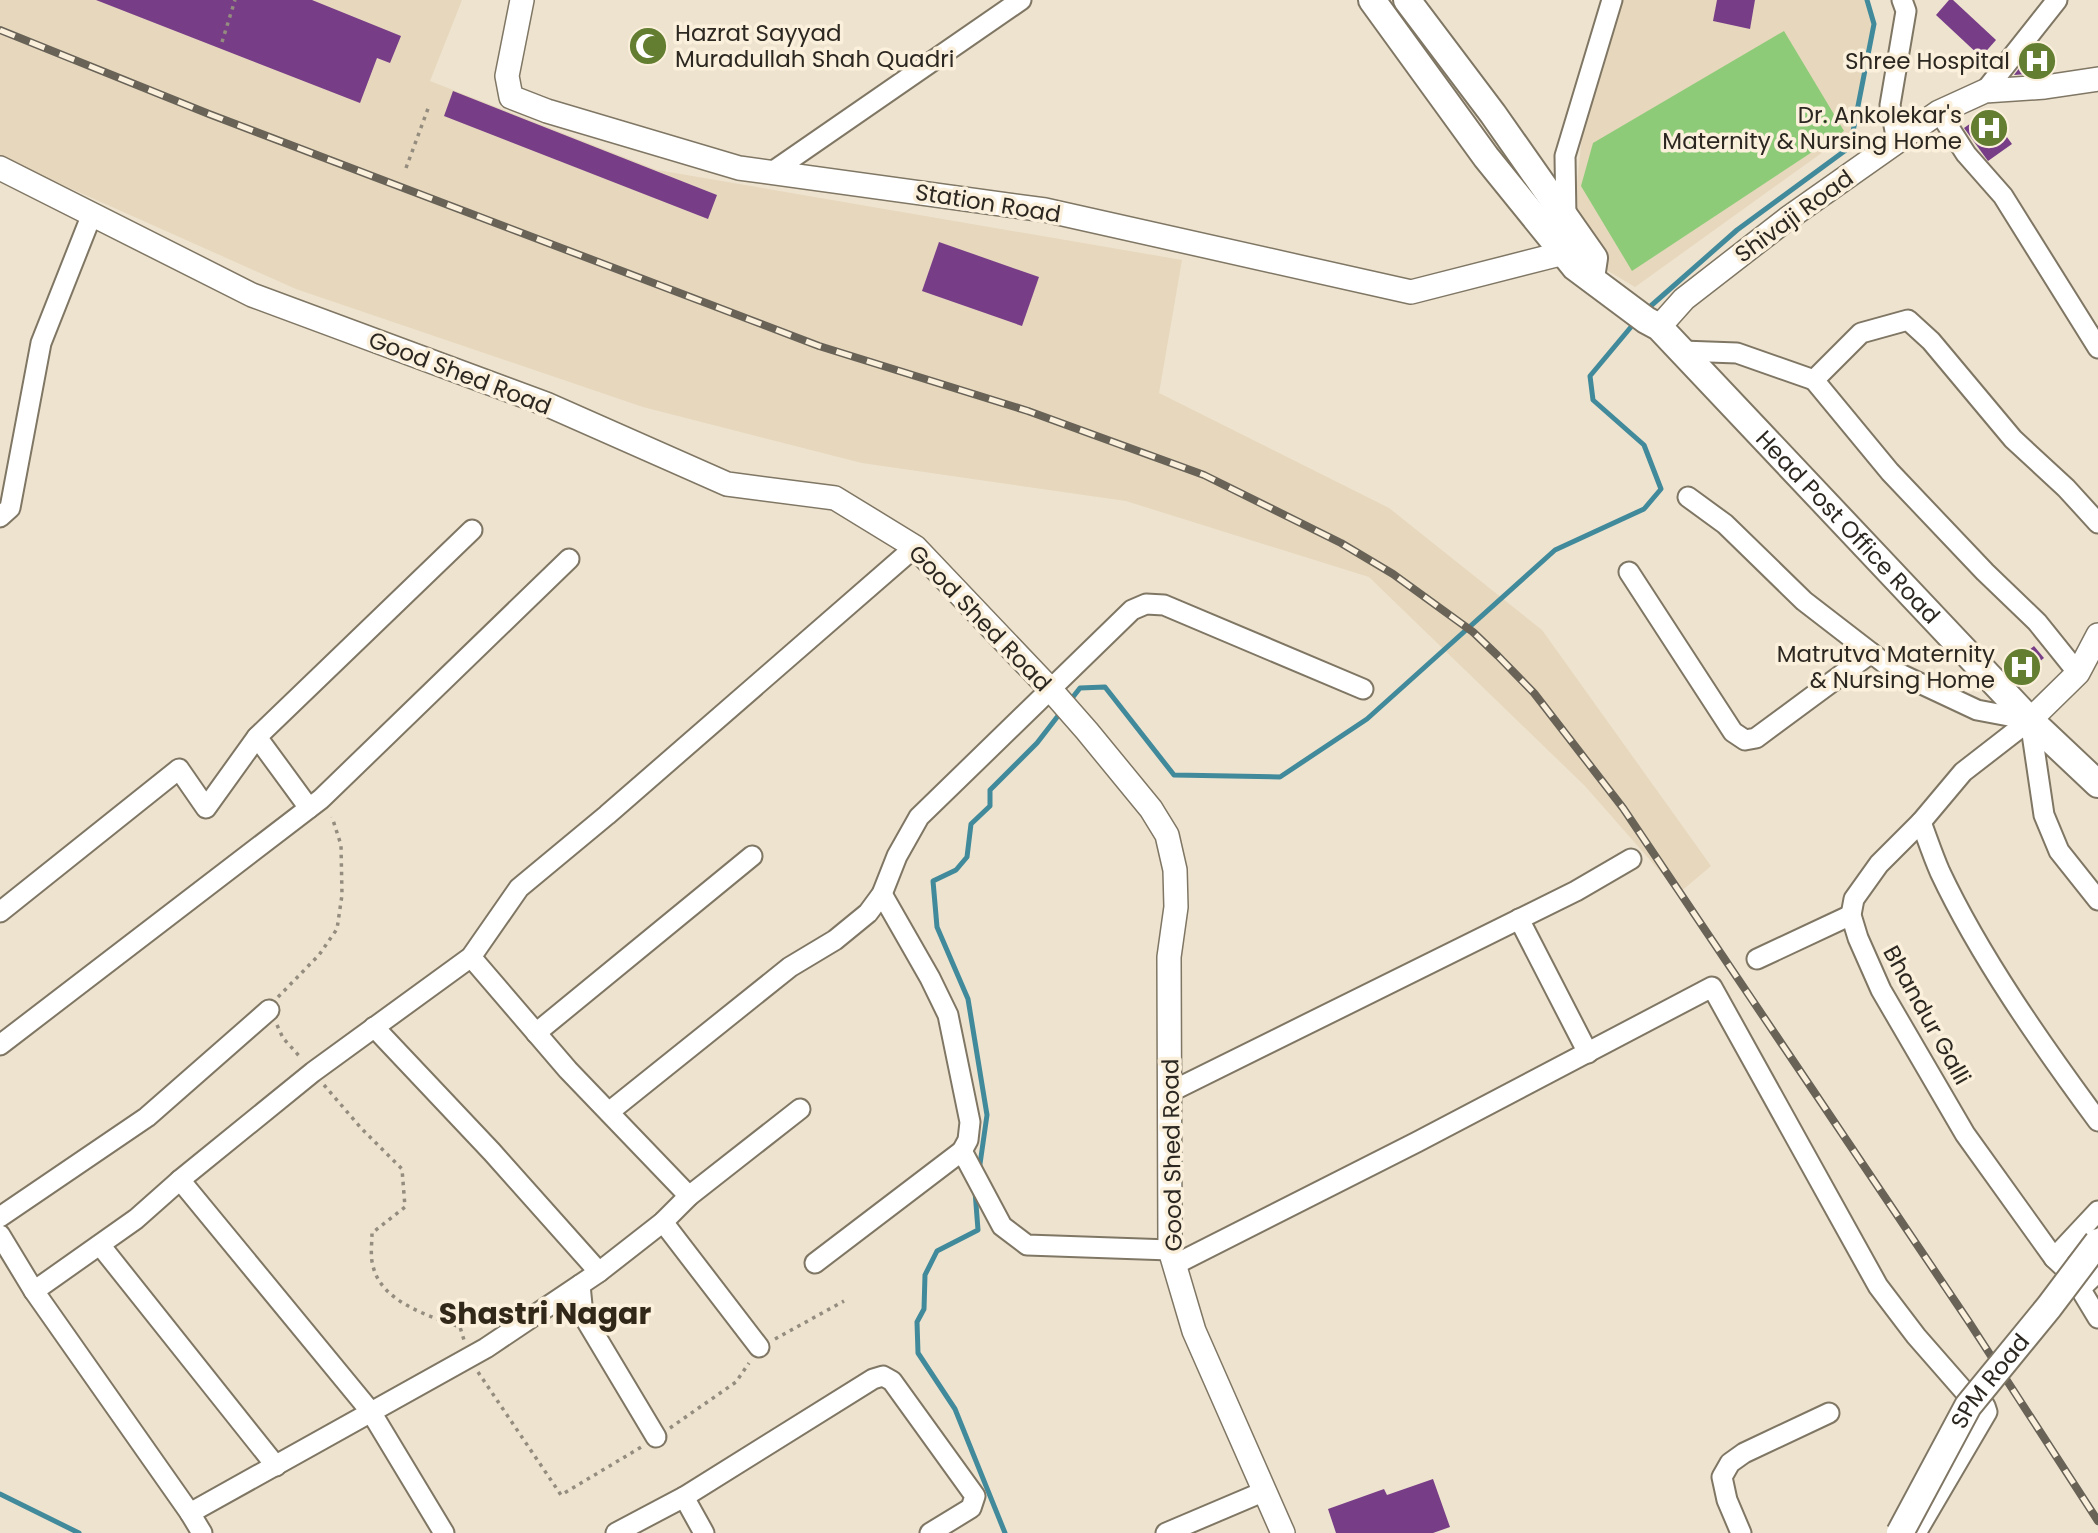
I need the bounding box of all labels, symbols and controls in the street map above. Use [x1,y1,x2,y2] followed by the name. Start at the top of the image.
[675,17,954,75] place label: Hazrat Sayyad Muradullah Shah Quadri
[627,25,669,67] mosque icon: Hazrat Sayyad Muradullah Shah Quadri
[2016,40,2058,82] hospital icon: Shree Hospital
[1845,45,2010,77] place label: Shree Hospital
[1662,99,1962,157] place label: Dr. Ankolekar's Maternity & Nursing Home
[1968,107,2010,149] hospital icon: Dr. Ankolekar's Maternity & Nursing Home
[1728,162,1860,270] street label: Shivaji Road
[913,176,1063,230] street label: Station Road
[364,323,556,423] street label: Good Shed Road
[1749,423,1947,631] street label: Head Post Office Road
[901,537,1059,699] street label: Good Shed Road
[1777,638,1995,696] place label: Matrutva Maternity & Nursing Home
[2001,646,2043,688] hospital icon: Matrutva Maternity & Nursing Home
[1876,940,1978,1090] street label: Bhandur Galli
[1154,1058,1190,1252] street label: Good Shed Road
[439,1292,651,1335] district label: Shastri Nagar
[1943,1327,2037,1434] street label: SPM Road

